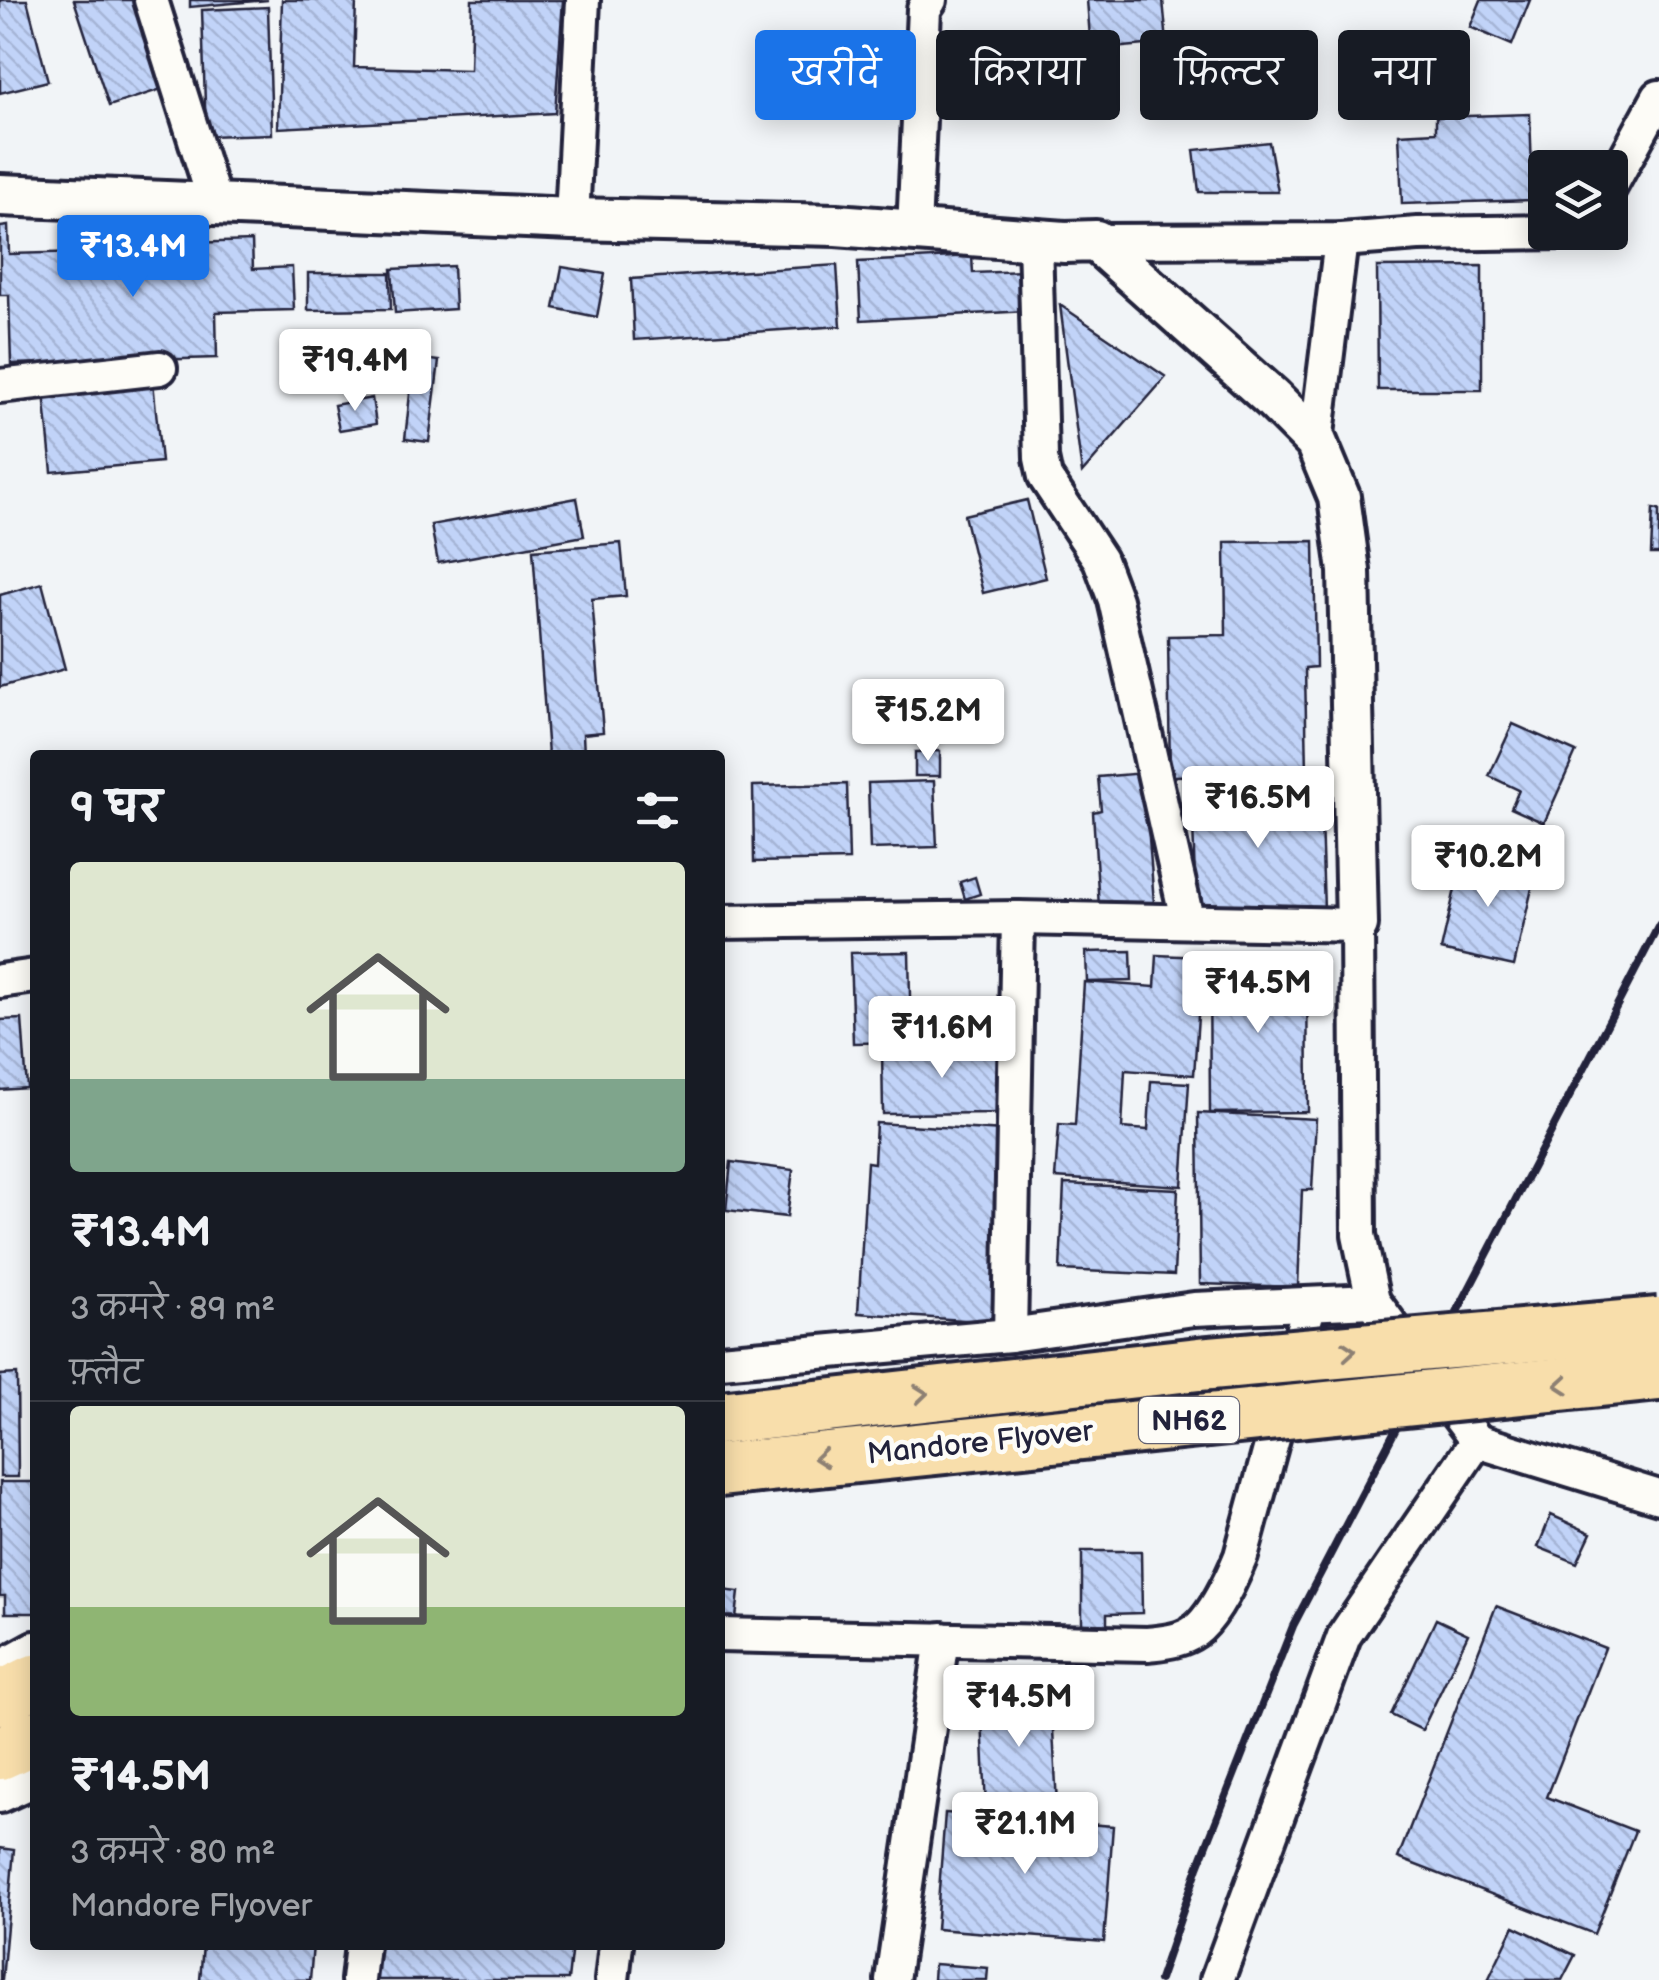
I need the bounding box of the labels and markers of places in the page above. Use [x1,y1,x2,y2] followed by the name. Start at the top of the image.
[52,215,214,300] pin: ₹13.4M
[274,329,436,414] pin: ₹19.4M
[847,679,1009,764] pin: ₹15.2M
[1177,766,1339,851] pin: ₹16.5M
[1407,825,1569,910] pin: ₹10.2M
[1177,951,1339,1036] pin: ₹14.5M
[861,996,1023,1081] pin: ₹11.6M
[938,1665,1100,1750] pin: ₹14.5M
[944,1792,1106,1877] pin: ₹21.1M

